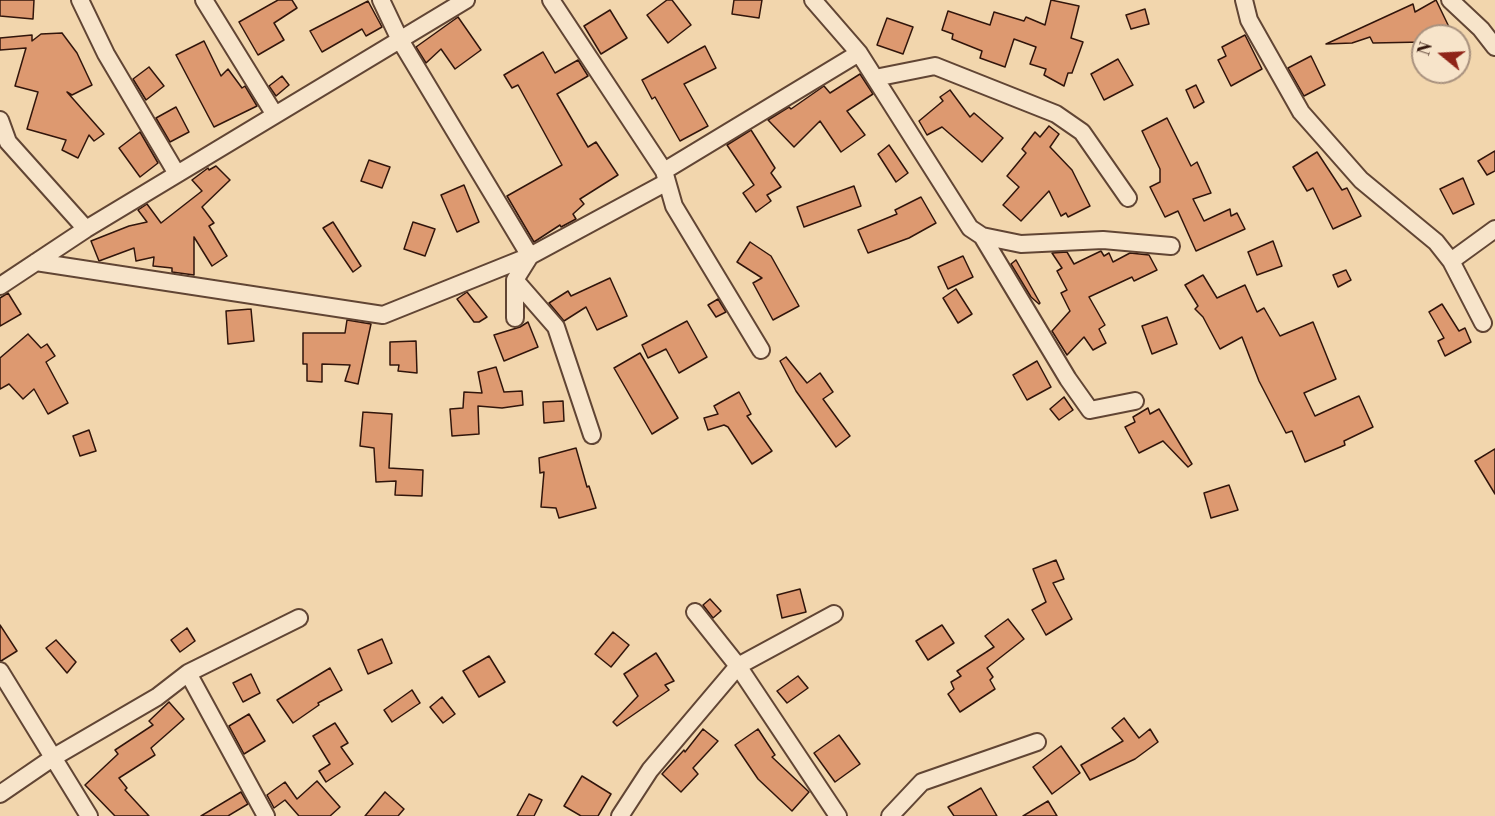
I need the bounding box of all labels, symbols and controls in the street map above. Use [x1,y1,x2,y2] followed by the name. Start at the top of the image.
[1411,24,1471,84] north arrow
[1414,40,1437,58] text: N

